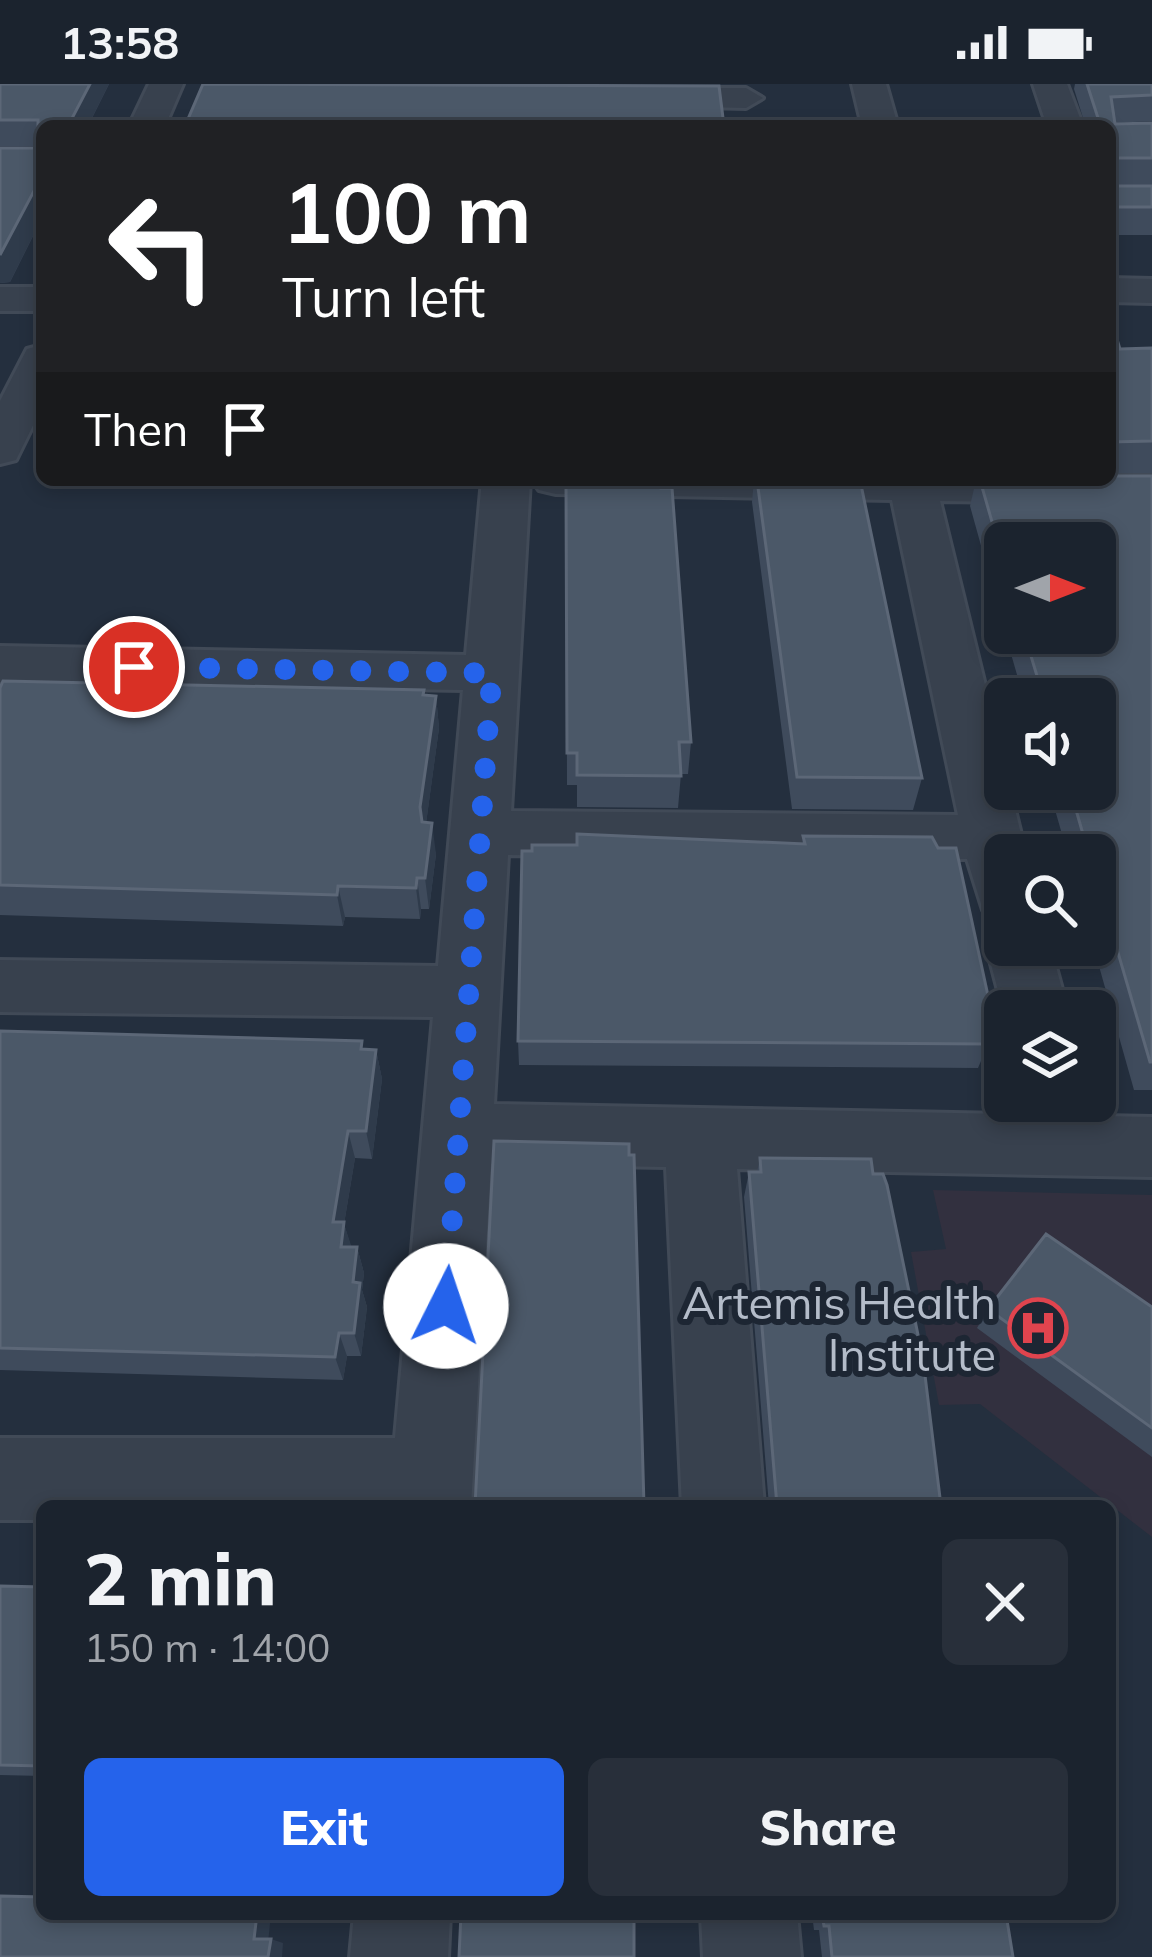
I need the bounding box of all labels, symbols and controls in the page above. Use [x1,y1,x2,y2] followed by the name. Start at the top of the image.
[60,14,179,70] text: 13:58
[282,159,532,264] text: 100 m
[84,168,240,324] icon: left
[282,263,485,331] text: Turn left
[212,396,278,462] icon: arrive
[84,401,188,457] text: Then
[984,522,1116,654] north arrow
[984,522,1116,1122] map controls
[83,616,185,718] pin
[101,634,167,700] icon: arrive
[984,678,1116,810] button: sound
[984,834,1116,966] button: search
[984,990,1116,1122] button: layers
[383,1243,509,1369] position arrow
[682,1274,996,1382] place label: Artemis Health Institute
[1007,1297,1069,1359] hospital icon: Artemis Health Institute
[84,1533,277,1623] text: 2 min
[942,1539,1068,1665] button: close
[84,1623,330,1672] text: 150 m · 14:00
[84,1758,564,1896] button: Exit
[588,1758,1068,1896] button: Share

